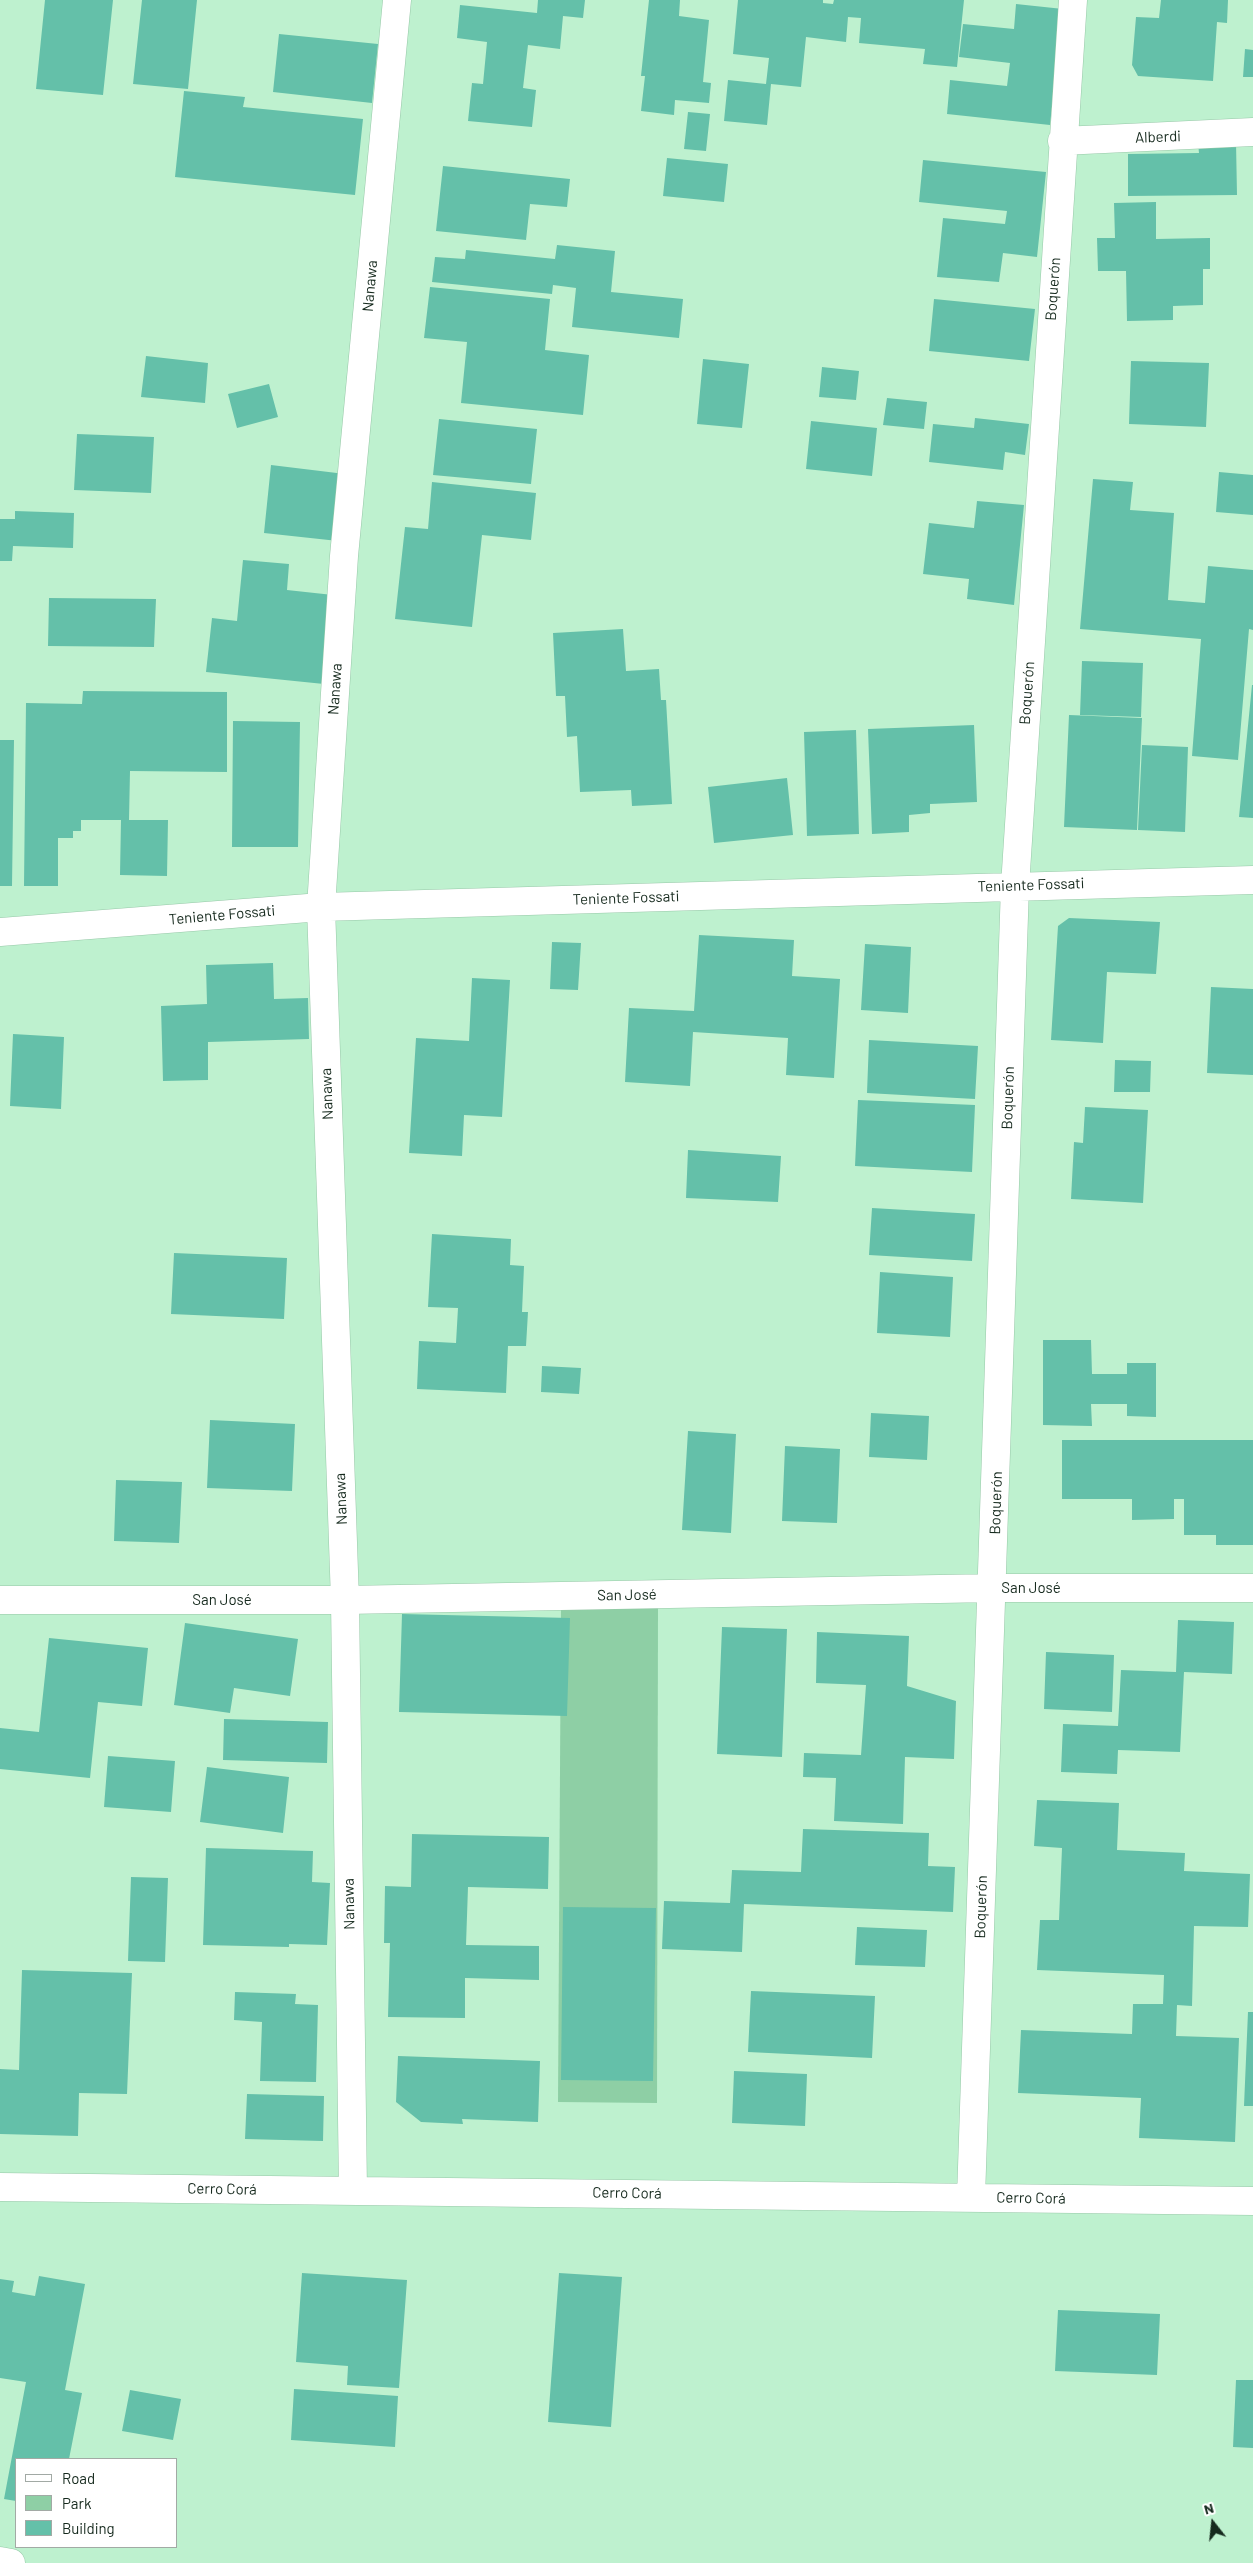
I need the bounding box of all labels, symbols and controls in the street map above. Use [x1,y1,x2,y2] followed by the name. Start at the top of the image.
[1135,127,1181,147] street label: Alberdi
[1042,257,1064,321] street label: Boquerón
[359,259,381,313] street label: Nanawa
[1016,661,1038,725] street label: Boquerón
[324,663,346,715] street label: Nanawa
[977,874,1085,896] street label: Teniente Fossati
[572,887,680,909] street label: Teniente Fossati
[168,901,276,929] street label: Teniente Fossati
[998,1066,1018,1130] street label: Boquerón
[317,1068,337,1120] street label: Nanawa
[986,1471,1006,1535] street label: Boquerón
[331,1473,351,1525] street label: Nanawa
[1001,1579,1061,1597] street label: San José
[597,1585,657,1605] street label: San José
[192,1591,252,1609] street label: San José
[971,1875,991,1939] street label: Boquerón
[340,1878,358,1930] street label: Nanawa
[187,2179,257,2199] street label: Cerro Corá
[592,2183,662,2203] street label: Cerro Corá
[996,2188,1066,2208] street label: Cerro Corá
[15,2458,178,2548] legend
[62,2469,95,2487] text: Road
[62,2494,91,2512] text: Park
[1188,2498,1238,2548] north arrow
[1202,2499,1216,2518] text: N
[62,2519,115,2537] text: Building

